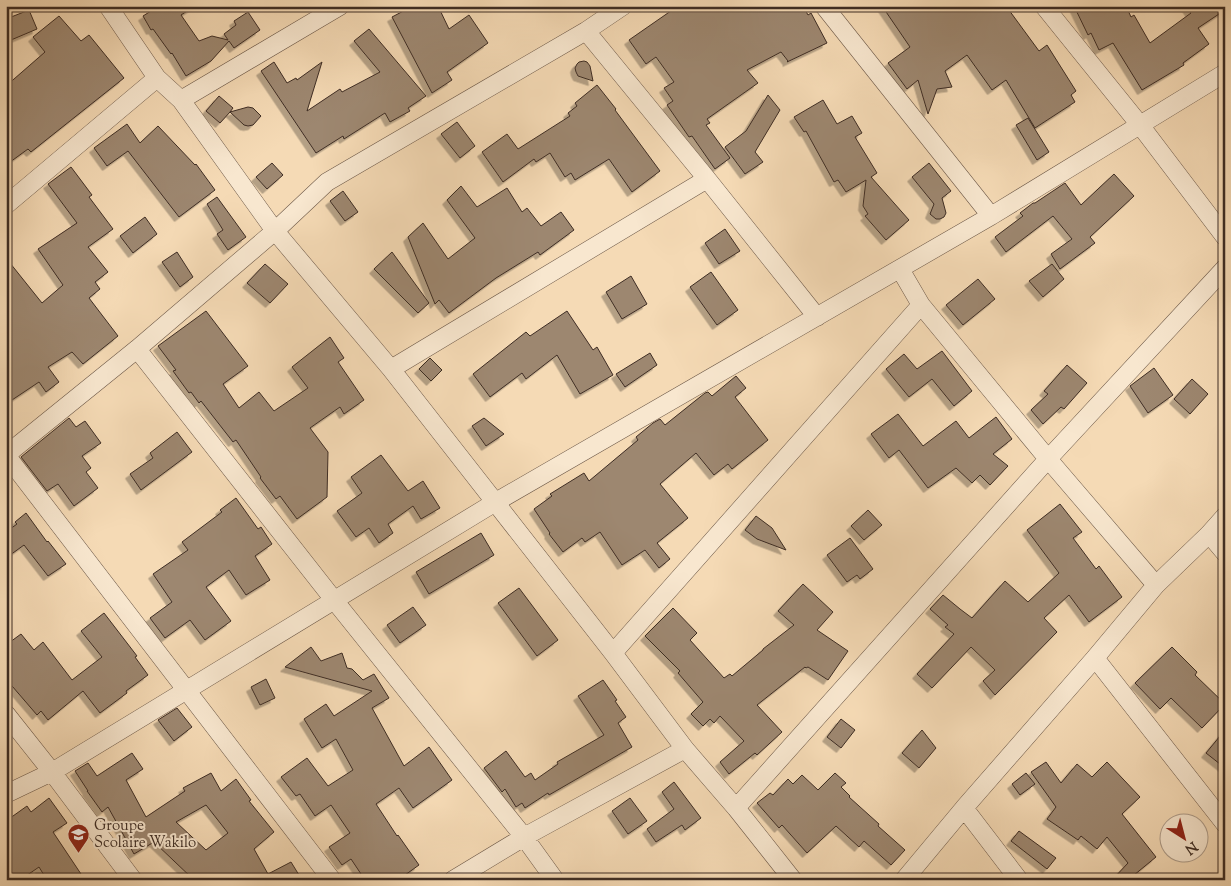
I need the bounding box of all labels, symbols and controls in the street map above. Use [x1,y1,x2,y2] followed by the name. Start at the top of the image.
[1158,814,1208,864] north arrow
[94,816,196,854] place label: Groupe Scolaire Wakilo
[66,822,90,853] school or university icon: Groupe Scolaire Wakilo
[1180,836,1201,858] text: N

